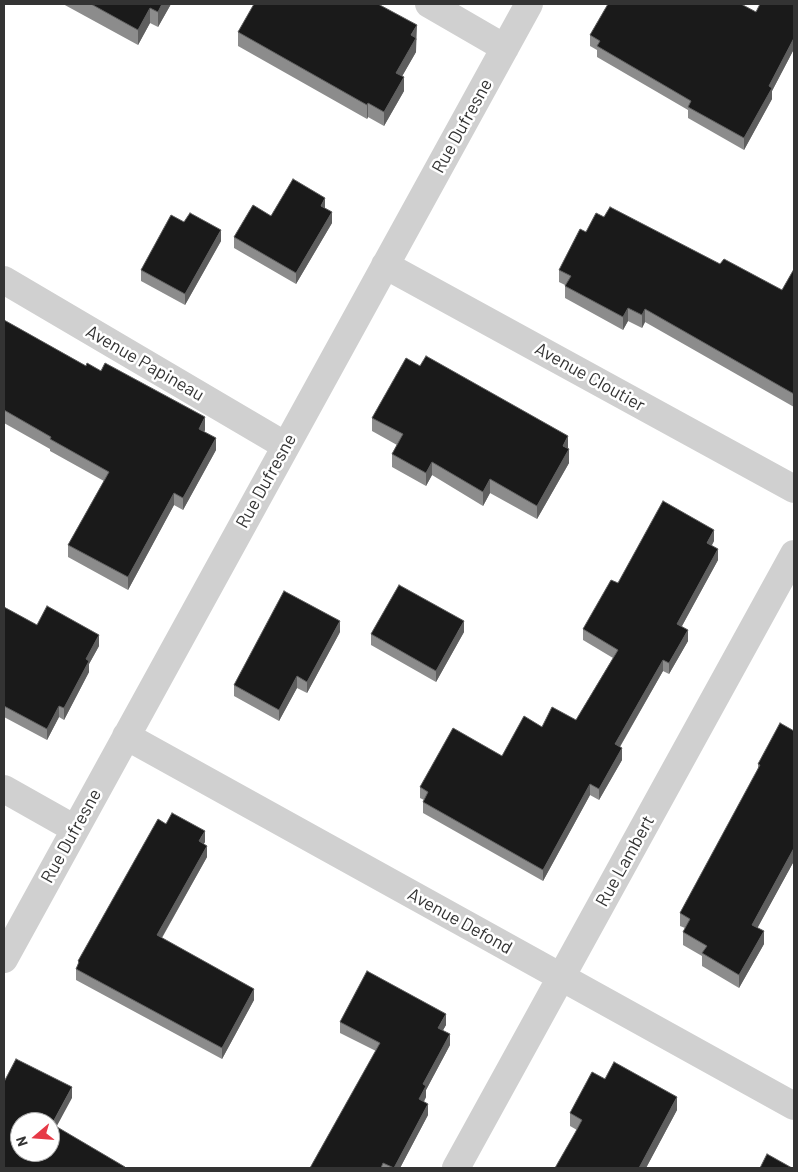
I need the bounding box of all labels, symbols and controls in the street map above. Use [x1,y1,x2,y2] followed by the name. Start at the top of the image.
[427,75,497,177] street label: Rue Dufresne
[82,320,208,406] street label: Avenue Papineau
[531,338,649,416] street label: Avenue Cloutier
[231,430,301,532] street label: Rue Dufresne
[36,785,106,887] street label: Rue Dufresne
[591,812,659,910] street label: Rue Lambert
[404,883,516,959] street label: Avenue Defond
[10,1112,60,1162] north arrow
[12,1134,31,1149] text: N

